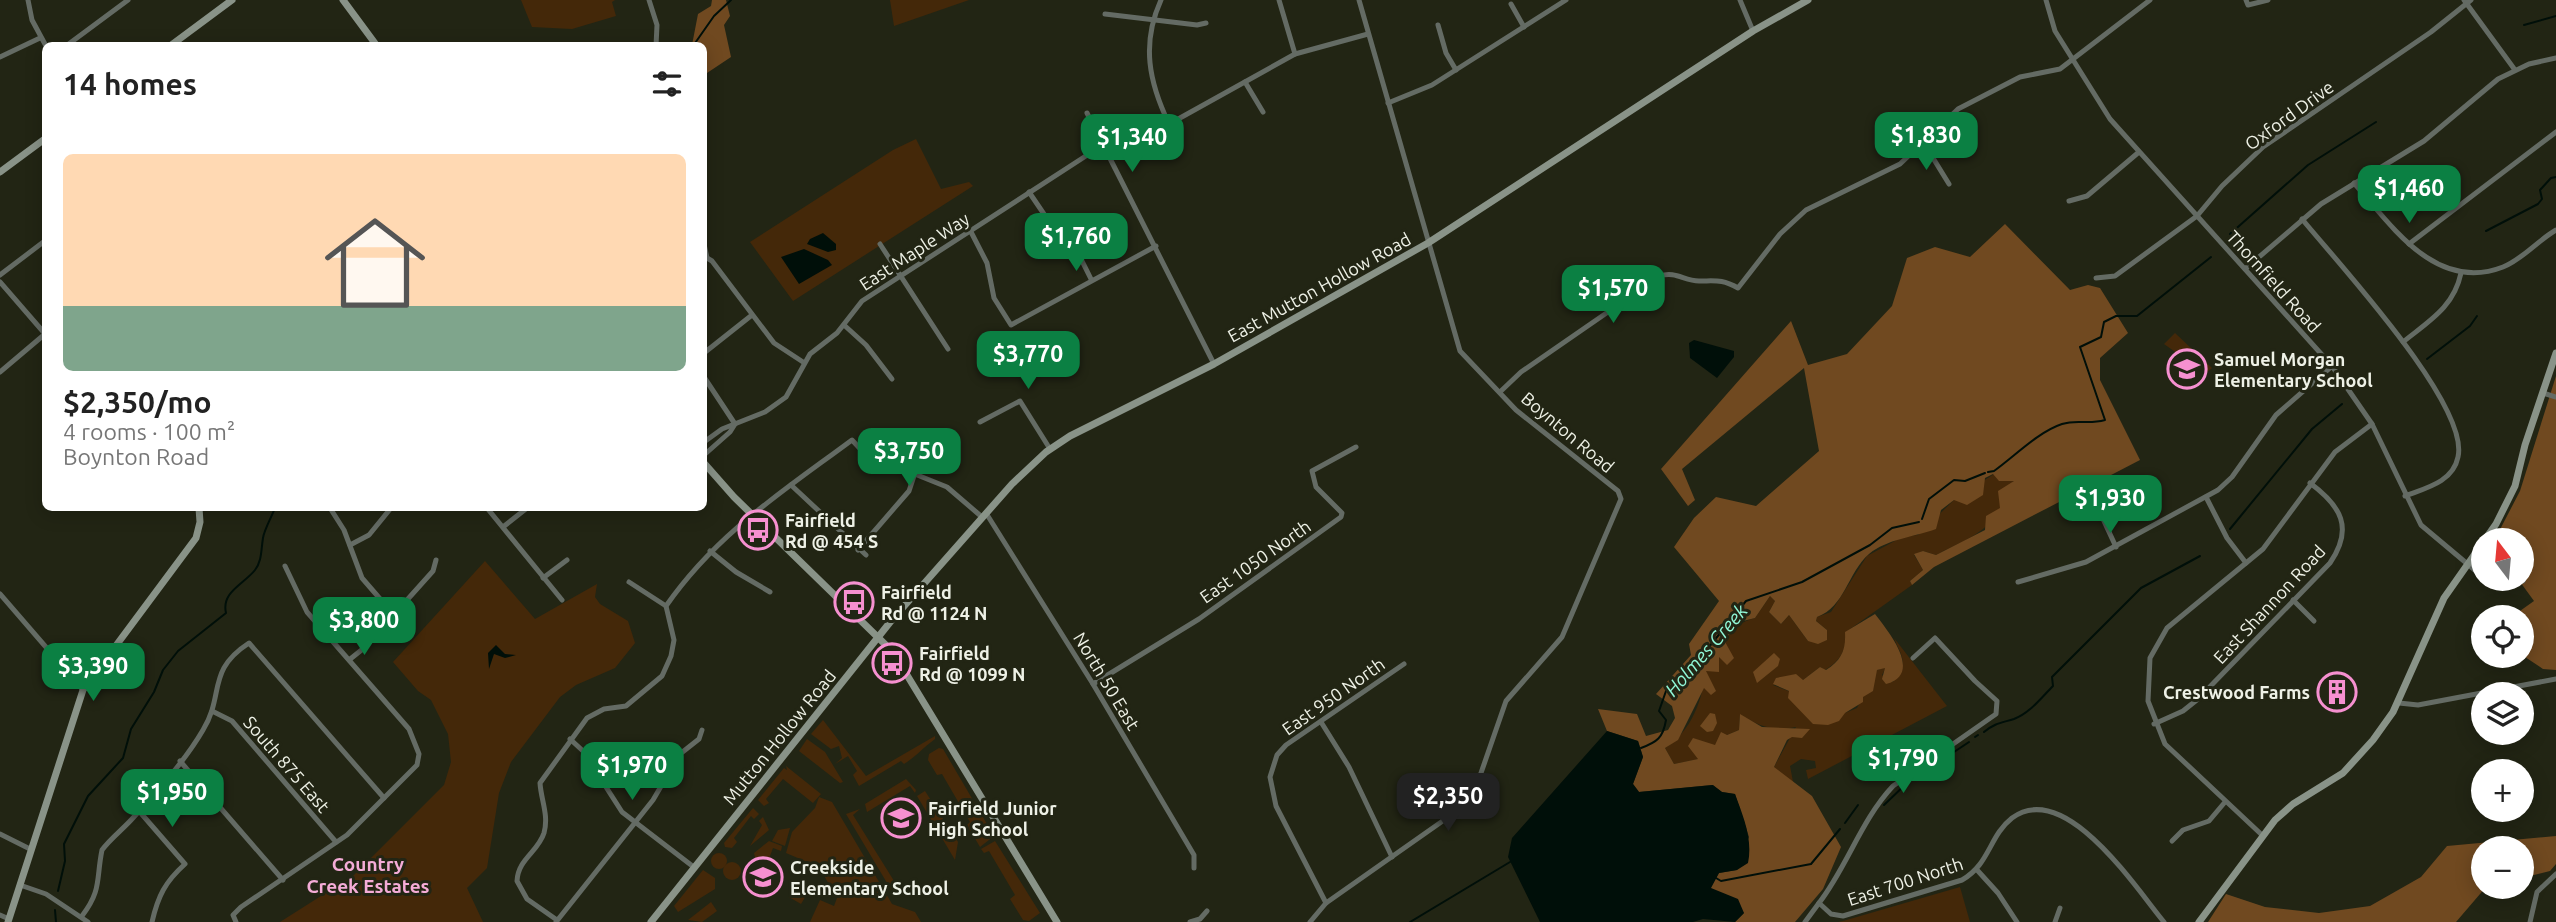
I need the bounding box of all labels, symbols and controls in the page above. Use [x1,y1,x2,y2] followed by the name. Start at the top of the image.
[648,65,686,103] icon: filters
[63,67,197,101] text: 14 homes
[2241,76,2337,154] street label: Oxford Drive
[1869,113,1983,172] pin: $1,830
[1075,114,1189,174] pin: $1,340
[1891,122,1961,147] text: $1,830
[1097,124,1167,149] text: $1,340
[2352,166,2466,225] pin: $1,460
[2374,175,2444,200] text: $1,460
[312,200,438,326] icon: home
[855,208,973,294] street label: East Maple Way
[1019,214,1133,273] pin: $1,760
[1041,223,1111,248] text: $1,760
[2223,226,2325,336] street label: Thornfield Road
[1224,228,1414,346] street label: East Mutton Hollow Road
[1556,266,1670,325] pin: $1,570
[1578,275,1648,300] text: $1,570
[971,332,1085,391] pin: $3,770
[993,341,1063,366] text: $3,770
[2166,348,2208,390] school or university icon: Samuel Morgan Elementary School
[2214,349,2373,390] place label: Samuel Morgan Elementary School
[63,385,212,419] text: $2,350/mo
[1518,388,1618,476] street label: Boynton Road
[63,419,235,444] text: 4 rooms · 100 m²
[852,428,966,488] pin: $3,750
[874,438,944,463] text: $3,750
[63,444,209,469] text: Boynton Road
[2053,476,2167,535] pin: $1,930
[2075,485,2145,510] text: $1,930
[737,509,779,551] bus stop icon: Fairfield Rd @ 454 S
[785,510,878,551] place label: Fairfield Rd @ 454 S
[1196,515,1314,607] street label: East 1050 North
[2471,528,2534,592] north arrow
[2471,528,2534,899] map controls
[2209,541,2329,667] street label: East Shannon Road
[833,581,875,623] bus stop icon: Fairfield Rd @ 1124 N
[881,582,987,623] place label: Fairfield Rd @ 1124 N
[307,598,421,657] pin: $3,800
[1660,599,1752,700] water label: Holmes Creek
[2471,605,2534,668] button: locate
[329,607,399,632] text: $3,800
[1070,629,1144,733] street label: North 50 East
[871,642,913,684] bus stop icon: Fairfield Rd @ 1099 N
[919,643,1025,684] place label: Fairfield Rd @ 1099 N
[36,644,150,703] pin: $3,390
[58,653,128,678] text: $3,390
[1278,653,1388,739] street label: East 950 North
[719,666,839,808] street label: Mutton Hollow Road
[2316,671,2358,713] building icon: Crestwood Farms
[2163,682,2310,702] place label: Crestwood Farms
[2471,682,2534,745] button: layers
[240,712,334,816] street label: South 875 East
[1846,736,1960,795] pin: $1,790
[575,742,689,802] pin: $1,970
[1868,745,1938,770] text: $1,790
[597,752,667,777] text: $1,970
[2471,759,2534,822] button: +
[115,770,229,829] pin: $1,950
[1391,774,1505,833] pin: $2,350
[137,779,207,804] text: $1,950
[1413,783,1483,808] text: $2,350
[880,797,922,839] school or university icon: Fairfield Junior High School
[928,798,1057,839] place label: Fairfield Junior High School
[2471,836,2534,899] button: −
[306,853,430,897] district label: Country Creek Estates
[1845,853,1965,909] street label: East 700 North
[742,856,784,898] school or university icon: Creekside Elementary School
[790,857,949,898] place label: Creekside Elementary School

